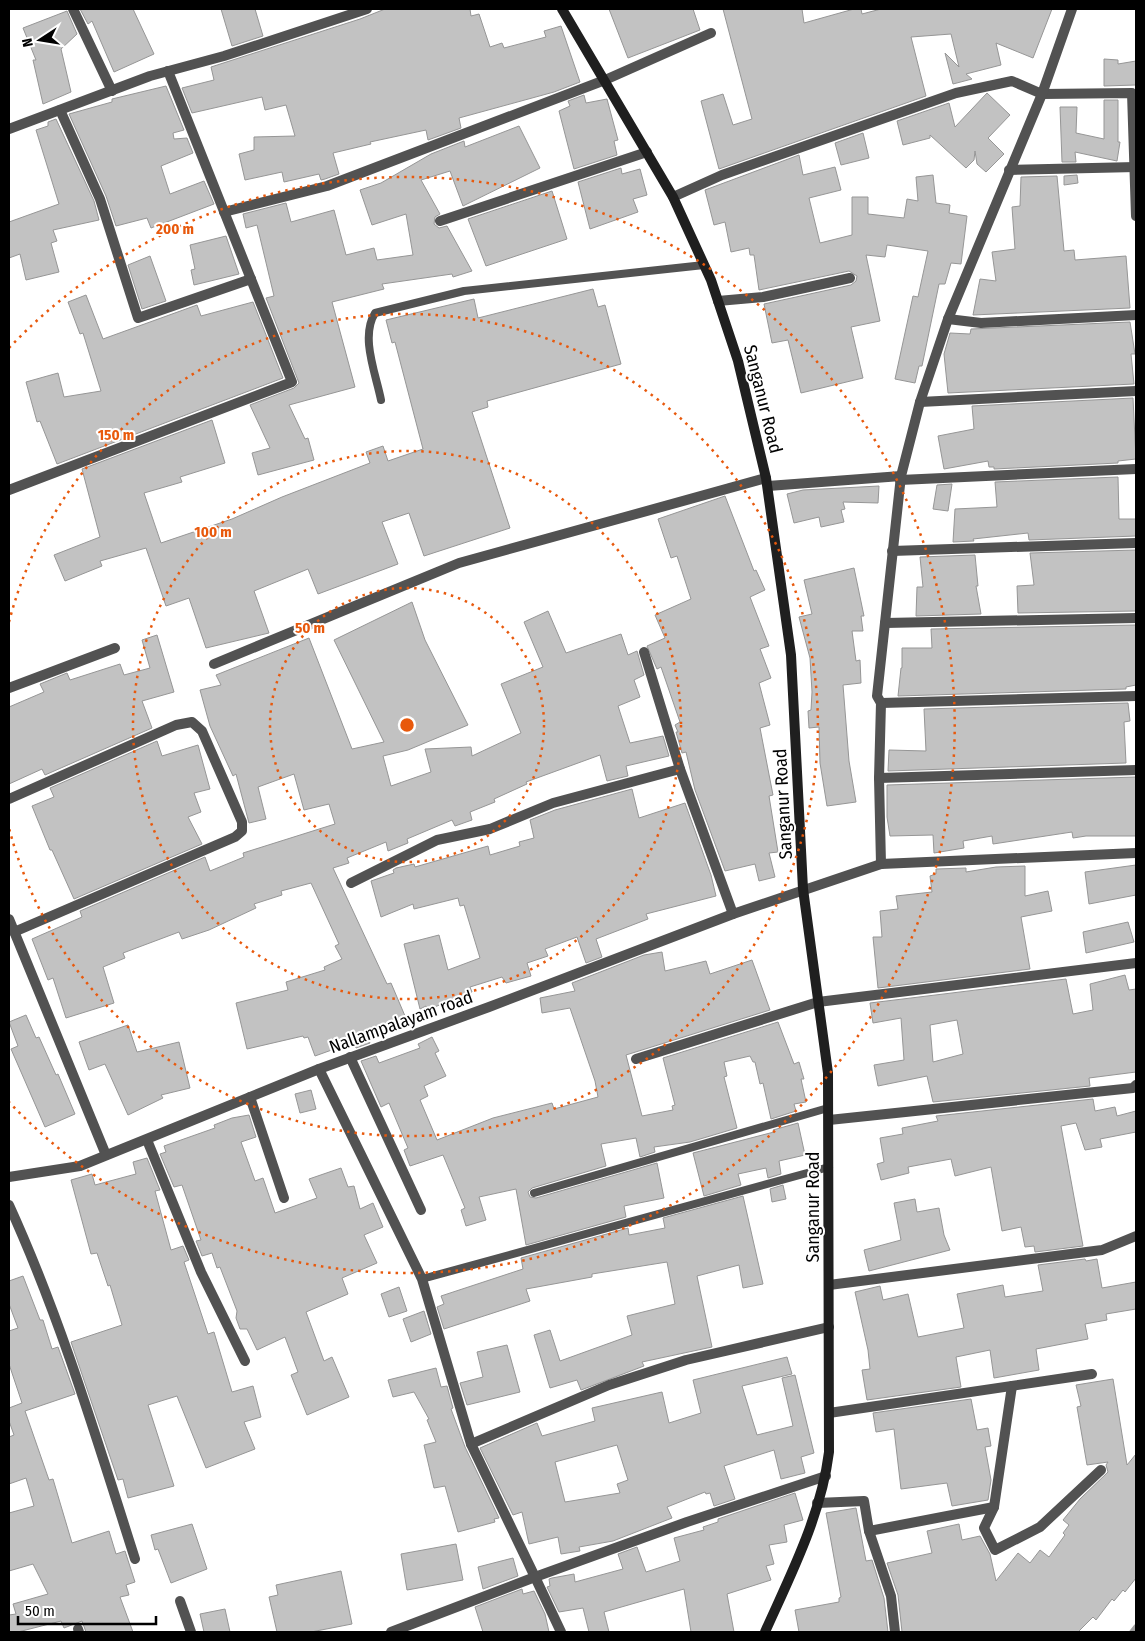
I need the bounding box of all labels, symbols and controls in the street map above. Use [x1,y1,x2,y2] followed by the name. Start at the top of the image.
[15,15,65,65] north arrow
[19,37,37,48] text: N
[155,220,194,238] text: 200 m
[739,343,787,455] street label: Sanganur Road
[98,426,134,444] text: 150 m
[194,523,232,541] text: 100 m
[295,619,325,637] text: 50 m
[398,716,416,734] centre of rings
[769,748,797,860] street label: Sanganur Road
[326,986,476,1058] street label: Nallampalayam road
[802,1152,824,1262] street label: Sanganur Road
[18,1594,155,1626] scale bar
[25,1602,55,1620] text: 50 m

